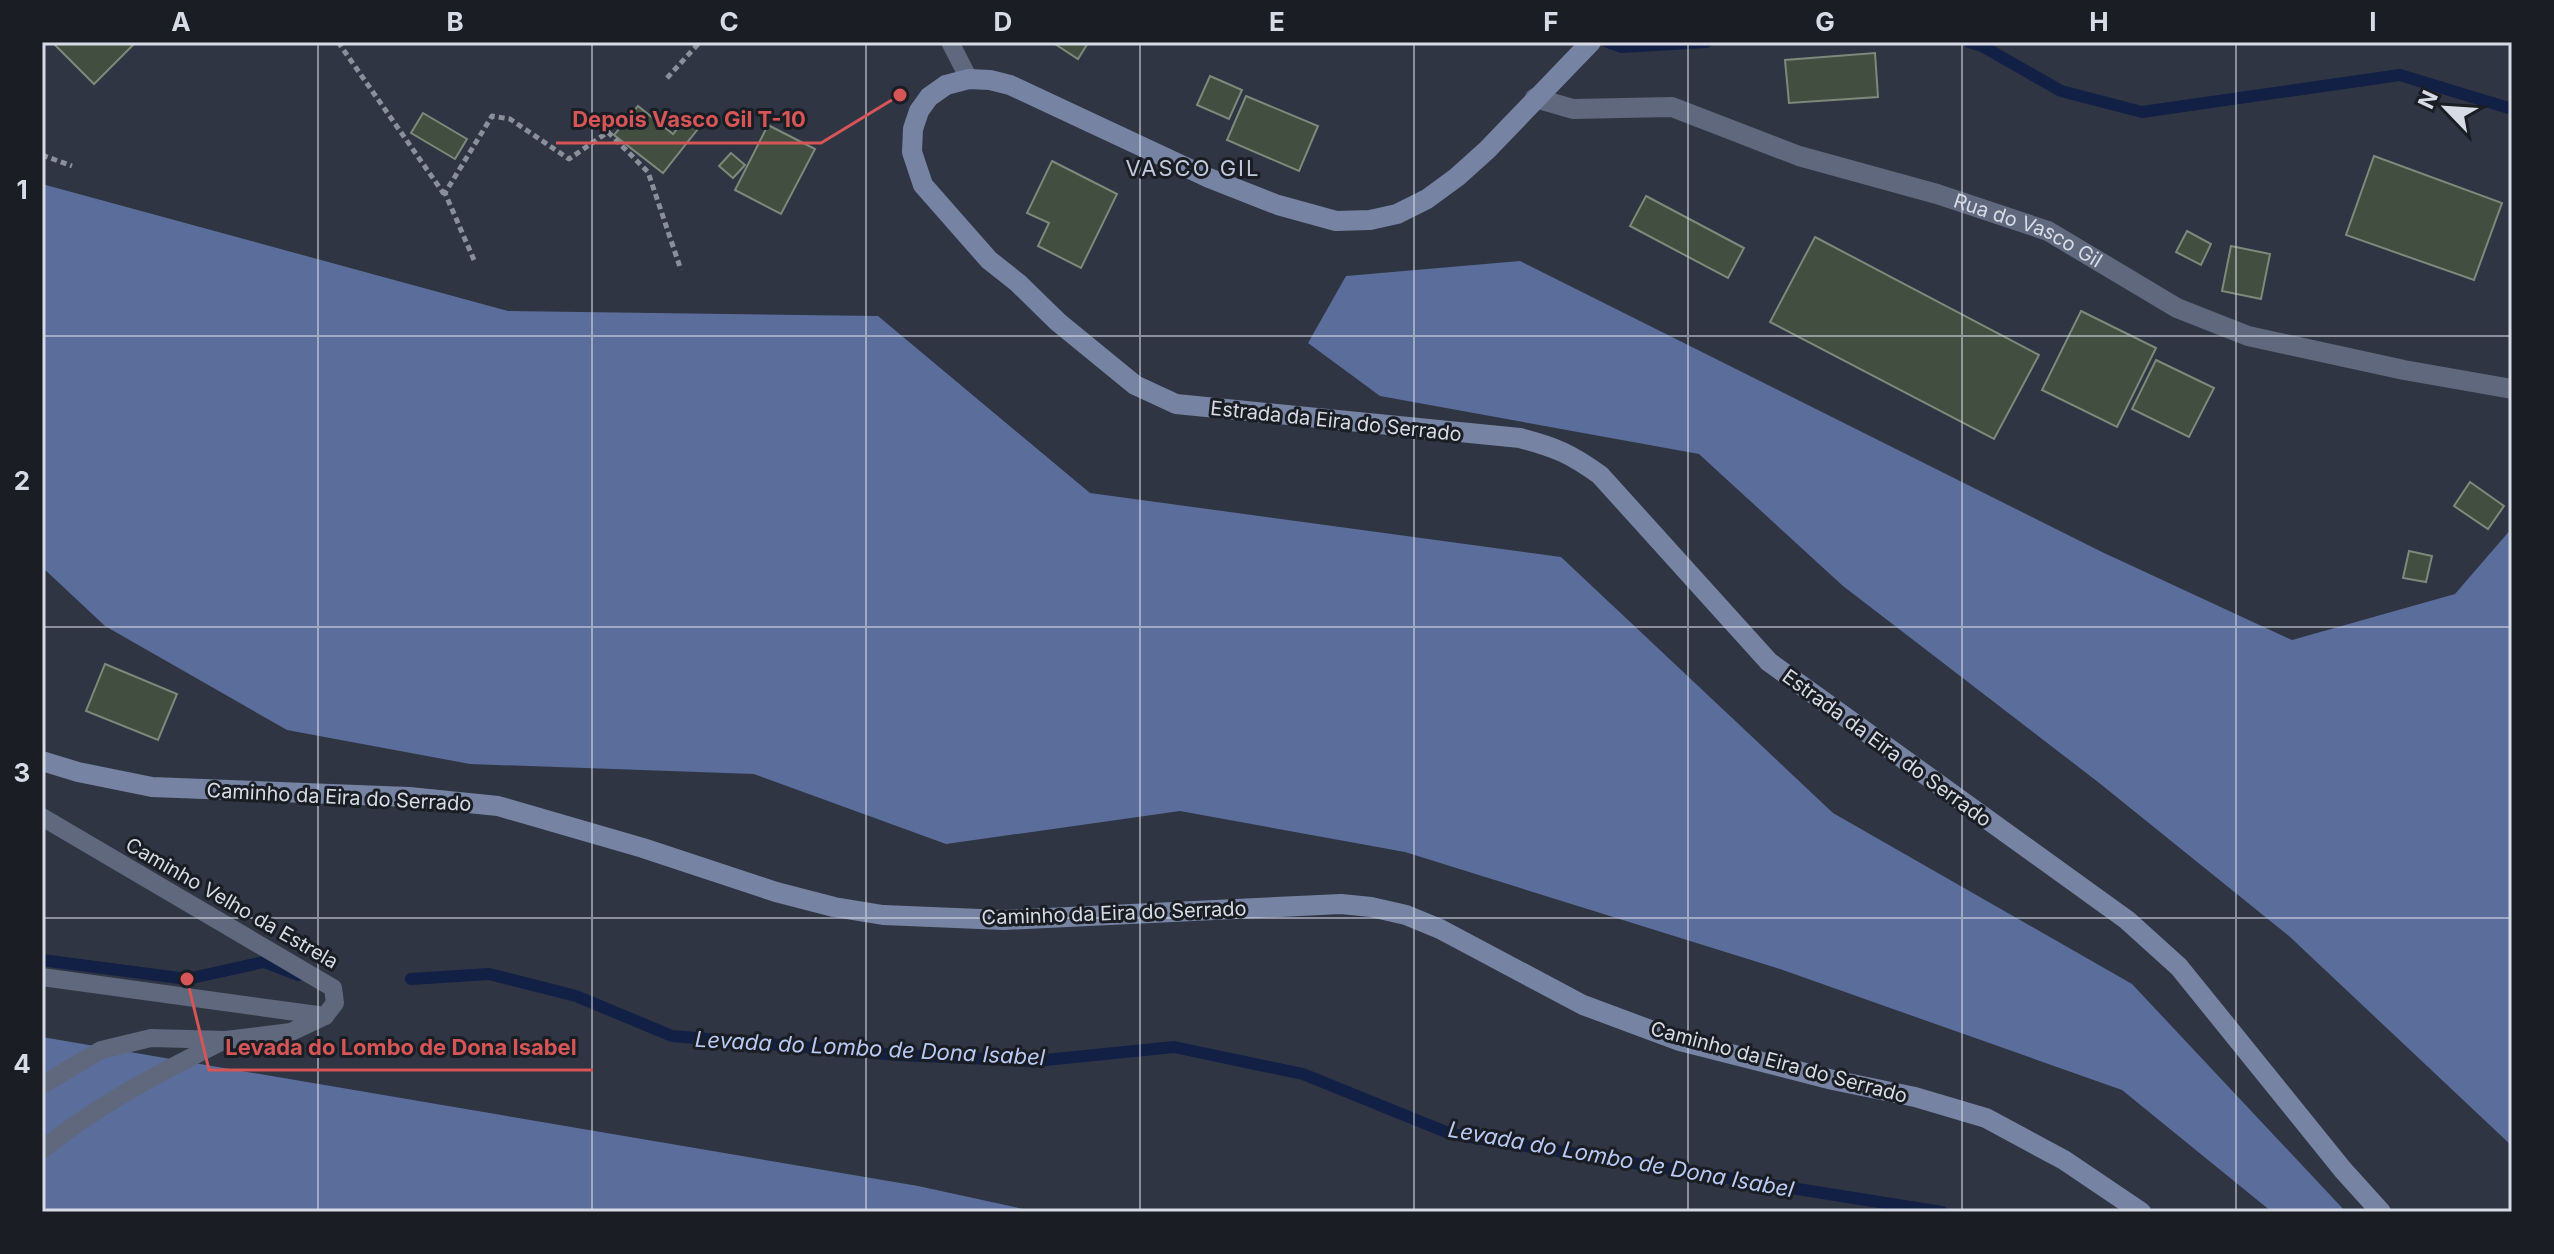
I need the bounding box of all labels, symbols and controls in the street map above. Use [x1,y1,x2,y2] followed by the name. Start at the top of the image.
[171,6,191,37] text: A
[446,6,464,37] text: B
[719,6,739,37] text: C
[994,6,1012,37] text: D
[1269,6,1285,37] text: E
[1543,6,1559,37] text: F
[1815,6,1835,37] text: G
[2089,6,2109,37] text: H
[2369,6,2377,37] text: I
[2406,68,2486,148] north arrow
[2413,86,2443,113] text: N
[556,97,821,143] callout: Depois Vasco Gil T-10
[572,106,806,132] text: Depois Vasco Gil T-10
[1126,155,1260,181] district label: VASCO GIL
[16,174,28,205] text: 1
[1951,188,2107,273] street label: Rua do Vasco Gil
[1209,396,1463,446] street label: Estrada da Eira do Serrado
[14,465,30,496] text: 2
[1778,664,1996,832] street label: Estrada da Eira do Serrado
[14,757,30,788] text: 3
[206,778,472,816] street label: Caminho da Eira do Serrado
[121,832,343,974] street label: Caminho Velho da Estrela
[981,896,1247,930] street label: Caminho da Eira do Serrado
[1648,1016,1910,1108] street label: Caminho da Eira do Serrado
[209,1024,593,1070] callout: Levada do Lombo de Dona Isabel
[694,1026,1046,1070] water label: Levada do Lombo de Dona Isabel
[225,1034,577,1060] text: Levada do Lombo de Dona Isabel
[13,1048,31,1079] text: 4
[1446,1116,1797,1202] water label: Levada do Lombo de Dona Isabel

